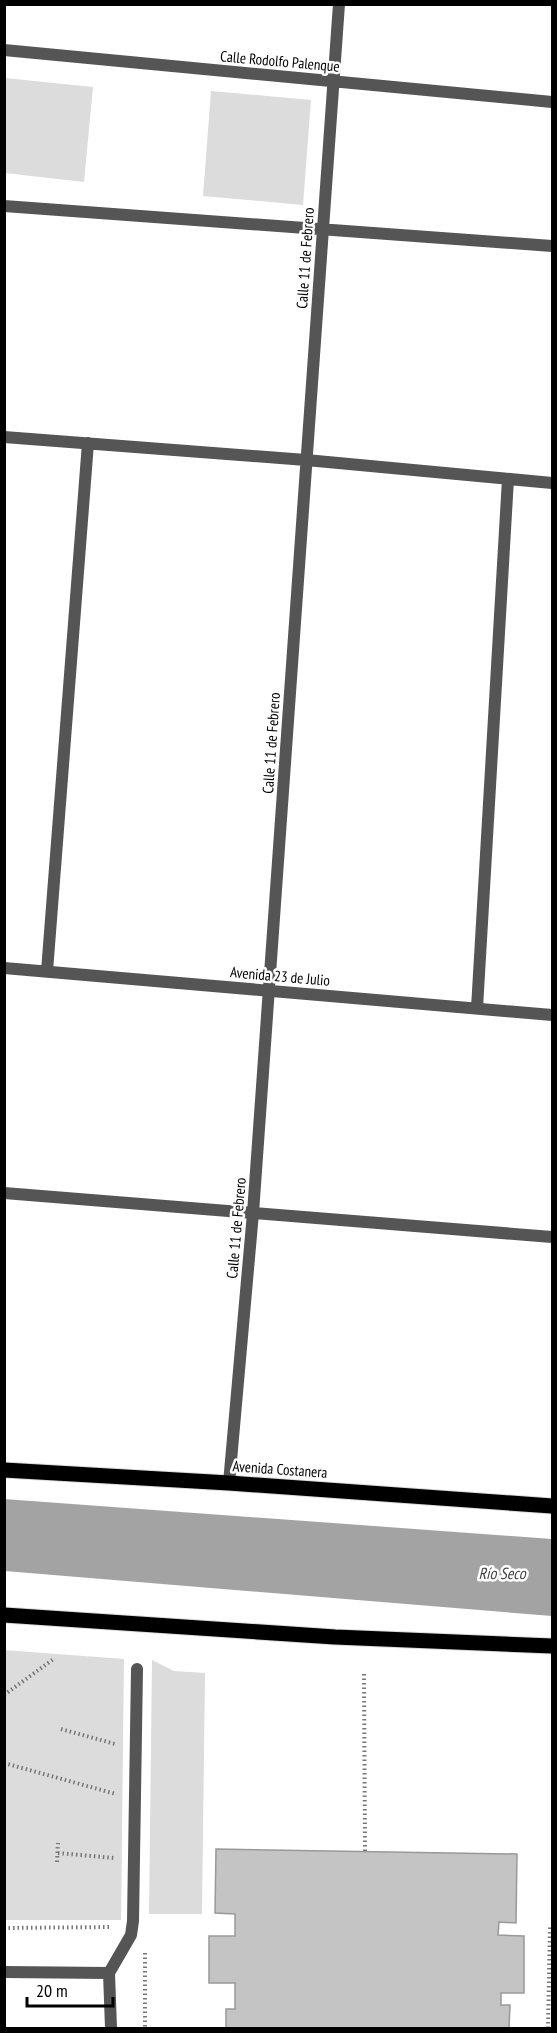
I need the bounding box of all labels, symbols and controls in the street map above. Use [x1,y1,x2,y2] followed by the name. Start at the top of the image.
[219,46,341,76] street label: Calle Rodolfo Palenque
[292,207,318,309] street label: Calle 11 de Febrero
[258,692,284,794] street label: Calle 11 de Febrero
[229,962,331,990] street label: Avenida 23 de Julio
[222,1177,250,1279] street label: Calle 11 de Febrero
[232,1456,328,1482] street label: Avenida Costanera
[478,1563,527,1583] water label: Río Seco
[27,1970,112,2008] scale bar
[36,1979,68,2002] text: 20 m

